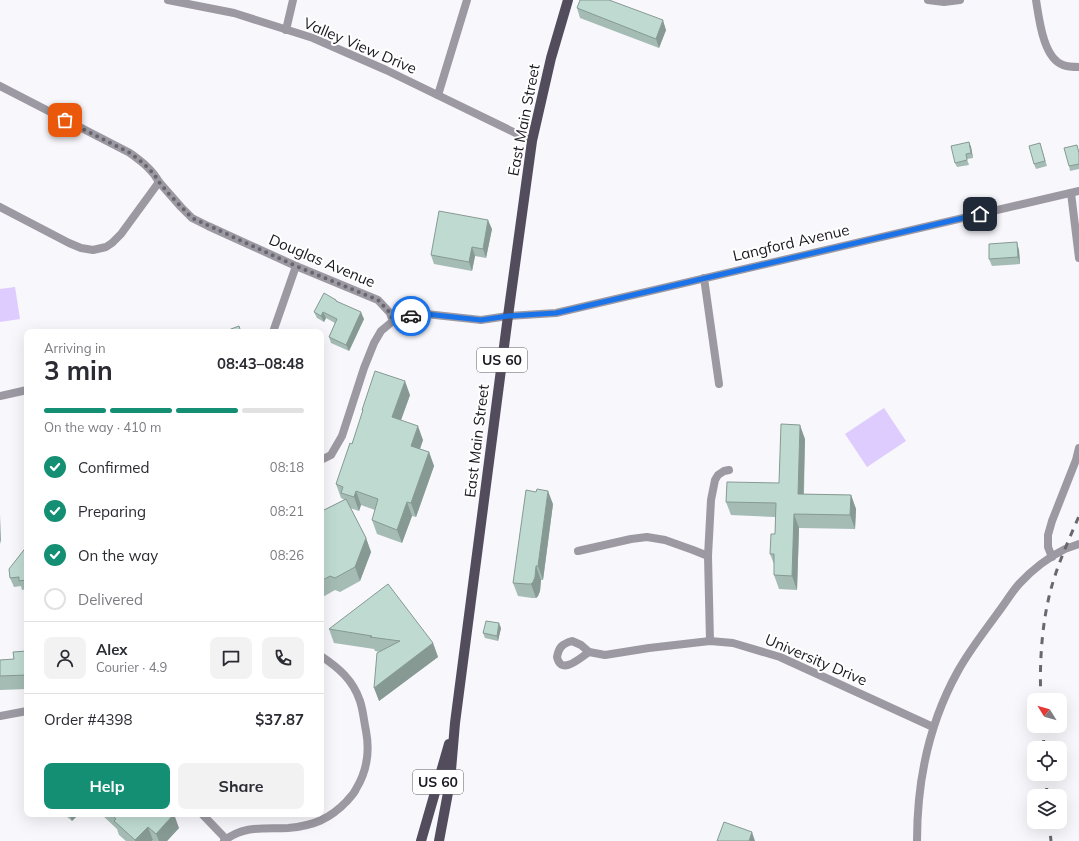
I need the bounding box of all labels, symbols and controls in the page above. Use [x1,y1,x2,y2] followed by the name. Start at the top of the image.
[301,13,420,78] street label: Valley View Drive
[503,62,544,178] street label: East Main Street
[48,103,82,137] pin
[54,109,76,131] icon: bag
[963,197,997,231] pin
[969,203,991,225] icon: home
[731,220,851,265] street label: Langford Avenue
[266,230,378,291] street label: Douglas Avenue
[391,296,431,336] courier
[400,305,422,327] icon: car
[44,340,106,356] text: Arriving in
[477,348,527,372] road number: US 60
[44,354,113,387] text: 3 min
[217,354,304,373] text: 08:43–08:48
[460,383,493,499] street label: East Main Street
[44,419,161,435] text: On the way · 410 m
[44,456,66,478] icon: check
[78,458,149,477] text: Confirmed
[270,459,304,475] text: 08:18
[44,500,66,522] icon: check
[78,502,146,521] text: Preparing
[270,503,304,519] text: 08:21
[44,544,66,566] icon: check
[78,546,158,565] text: On the way
[270,547,304,563] text: 08:26
[78,590,143,609] text: Delivered
[762,629,870,690] street label: University Drive
[44,637,86,679] button: person
[210,637,252,679] button: chat
[262,637,304,679] button: phone
[96,640,128,659] text: Alex
[96,659,167,675] text: Courier · 4.9
[1027,693,1067,733] north arrow
[1027,693,1067,829] map controls
[44,710,132,729] text: Order #4398
[255,710,304,729] text: $37.87
[1027,741,1067,781] button: locate
[44,763,170,809] button: Help
[178,763,304,809] button: Share
[413,770,463,794] road number: US 60
[1027,789,1067,829] button: layers

